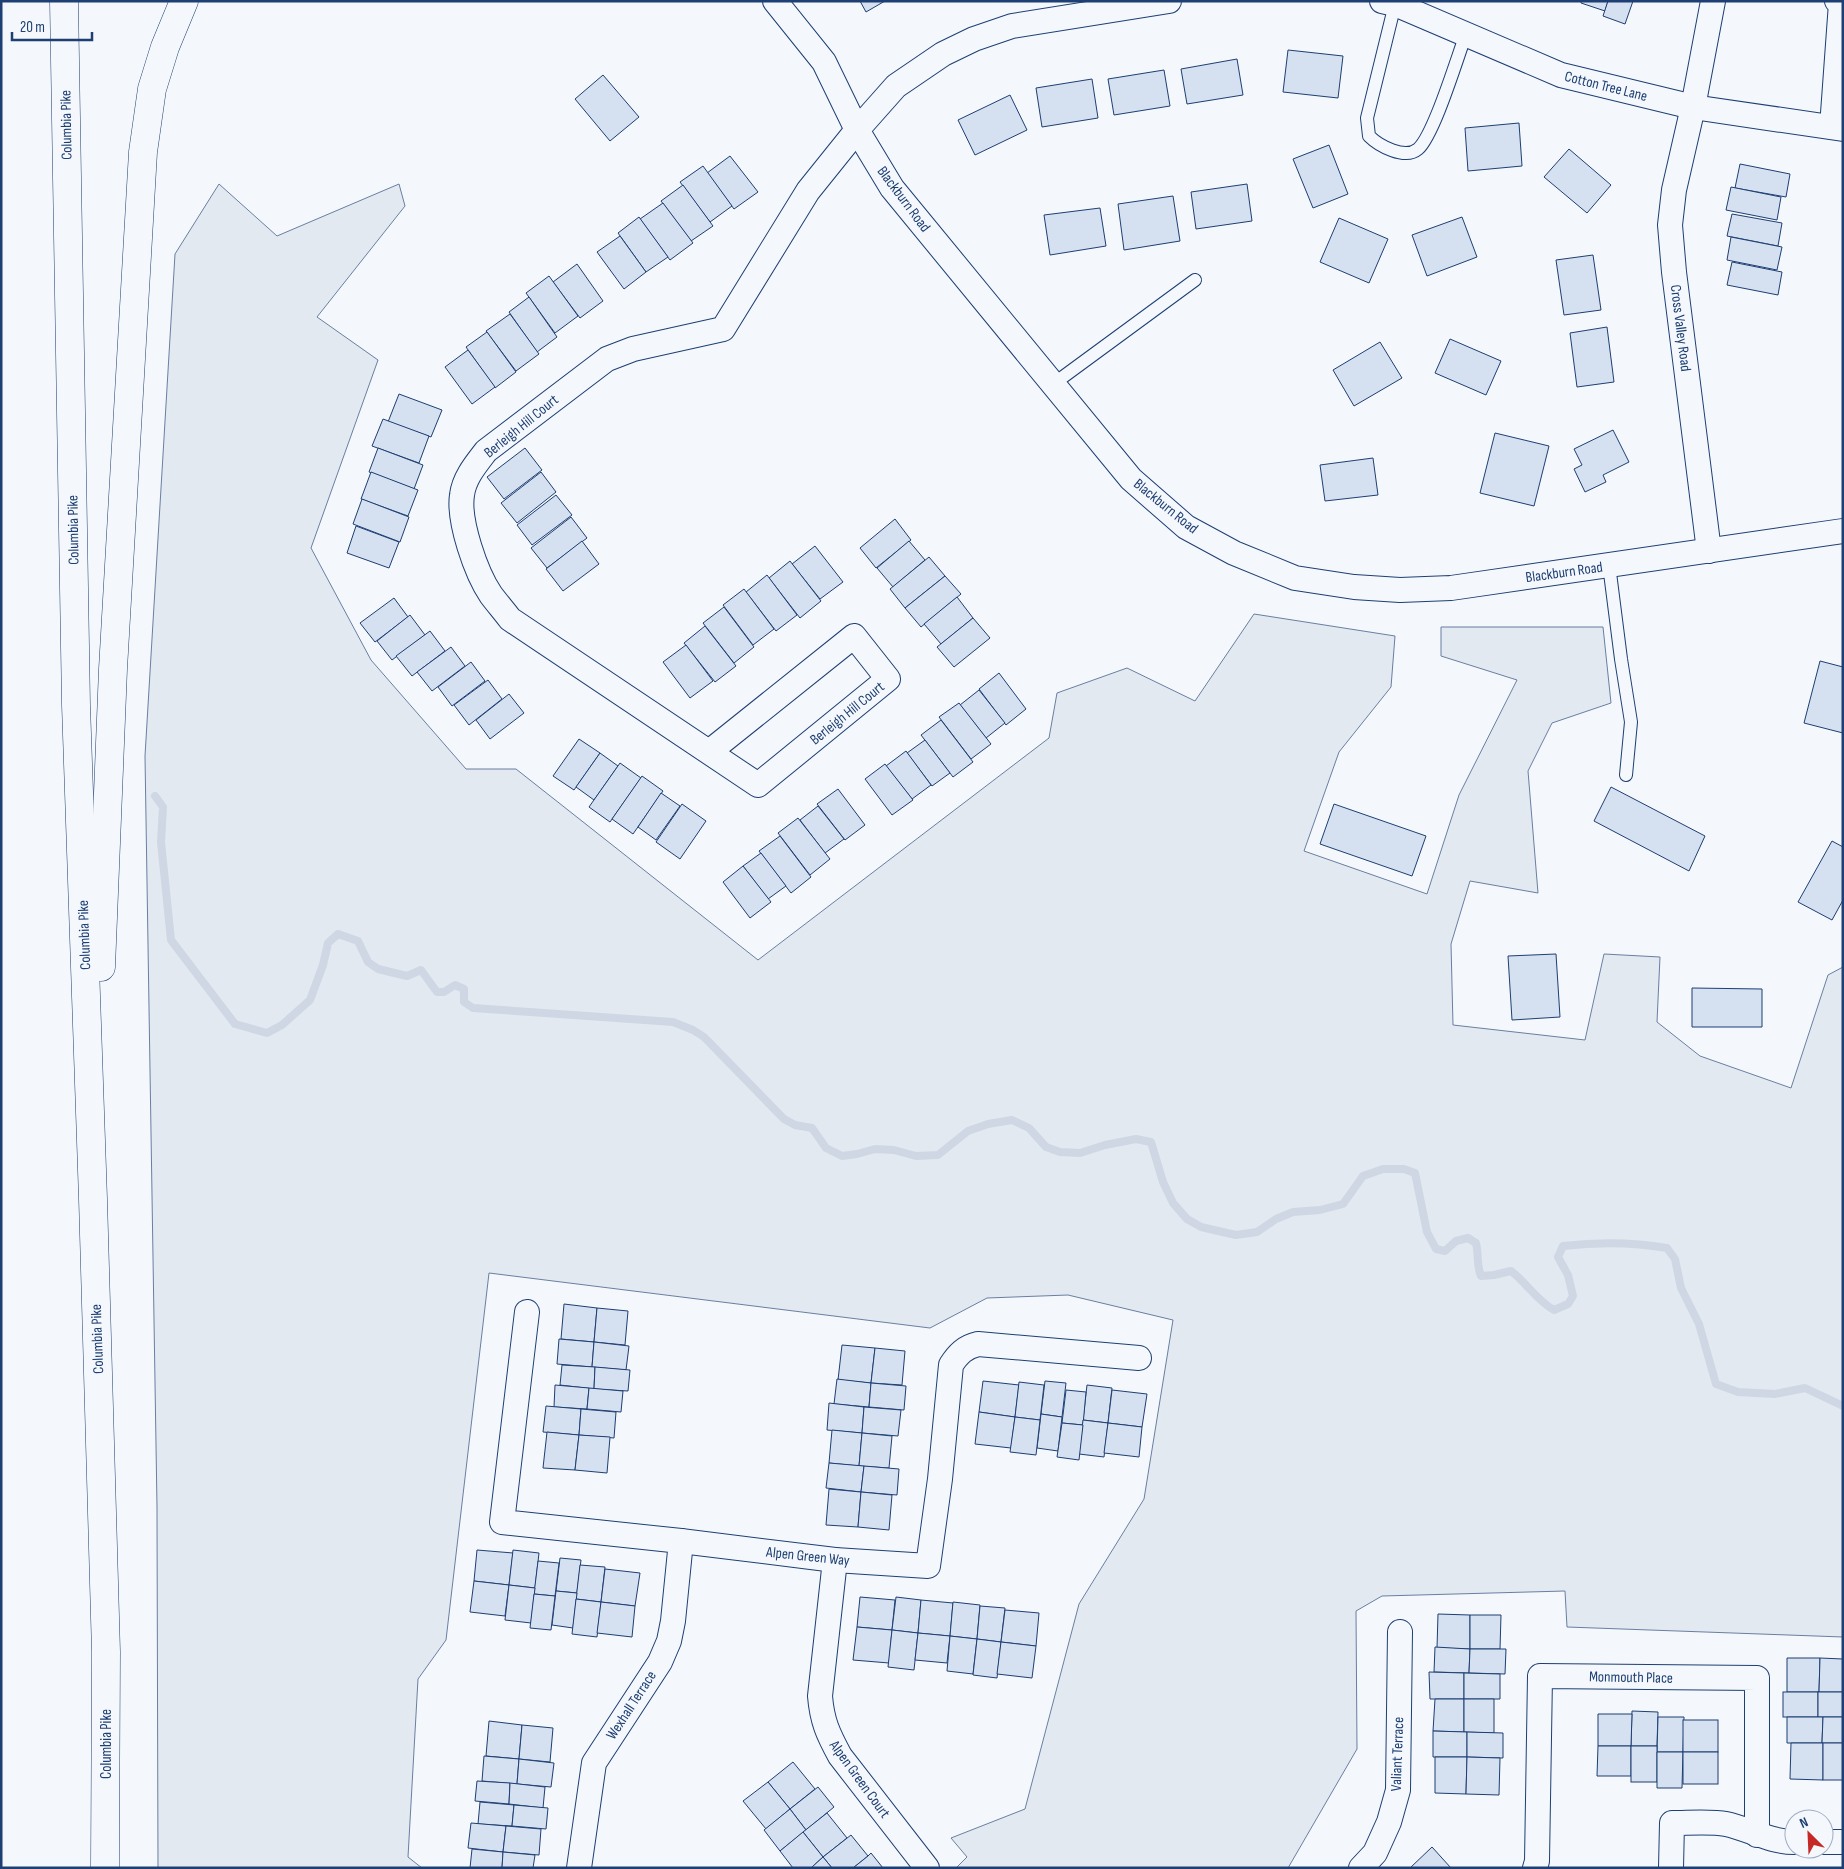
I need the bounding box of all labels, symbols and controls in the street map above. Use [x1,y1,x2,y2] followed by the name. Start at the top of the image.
[12,10,92,42] scale bar
[20,18,45,37] text: 20 m
[1562,67,1649,106] street label: Cotton Tree Lane
[56,90,77,160] street label: Columbia Pike
[873,163,935,236] street label: Blackburn Road
[1666,284,1695,373] street label: Cross Valley Road
[480,390,563,462] street label: Berleigh Hill Court
[1130,475,1202,538] street label: Blackburn Road
[63,495,84,565] street label: Columbia Pike
[1524,558,1604,587] street label: Blackburn Road
[806,677,889,749] street label: Berleigh Hill Court
[74,900,95,970] street label: Columbia Pike
[87,1304,108,1374] street label: Columbia Pike
[764,1543,851,1570] street label: Alpen Green Way
[602,1667,661,1743] street label: Wexhall Terrace
[1589,1667,1673,1688] street label: Monmouth Place
[97,1709,116,1779] street label: Columbia Pike
[1387,1716,1408,1792] street label: Valiant Terrace
[824,1736,894,1822] street label: Alpen Green Court
[1784,1809,1834,1859] north arrow
[1797,1813,1811,1832] text: N

